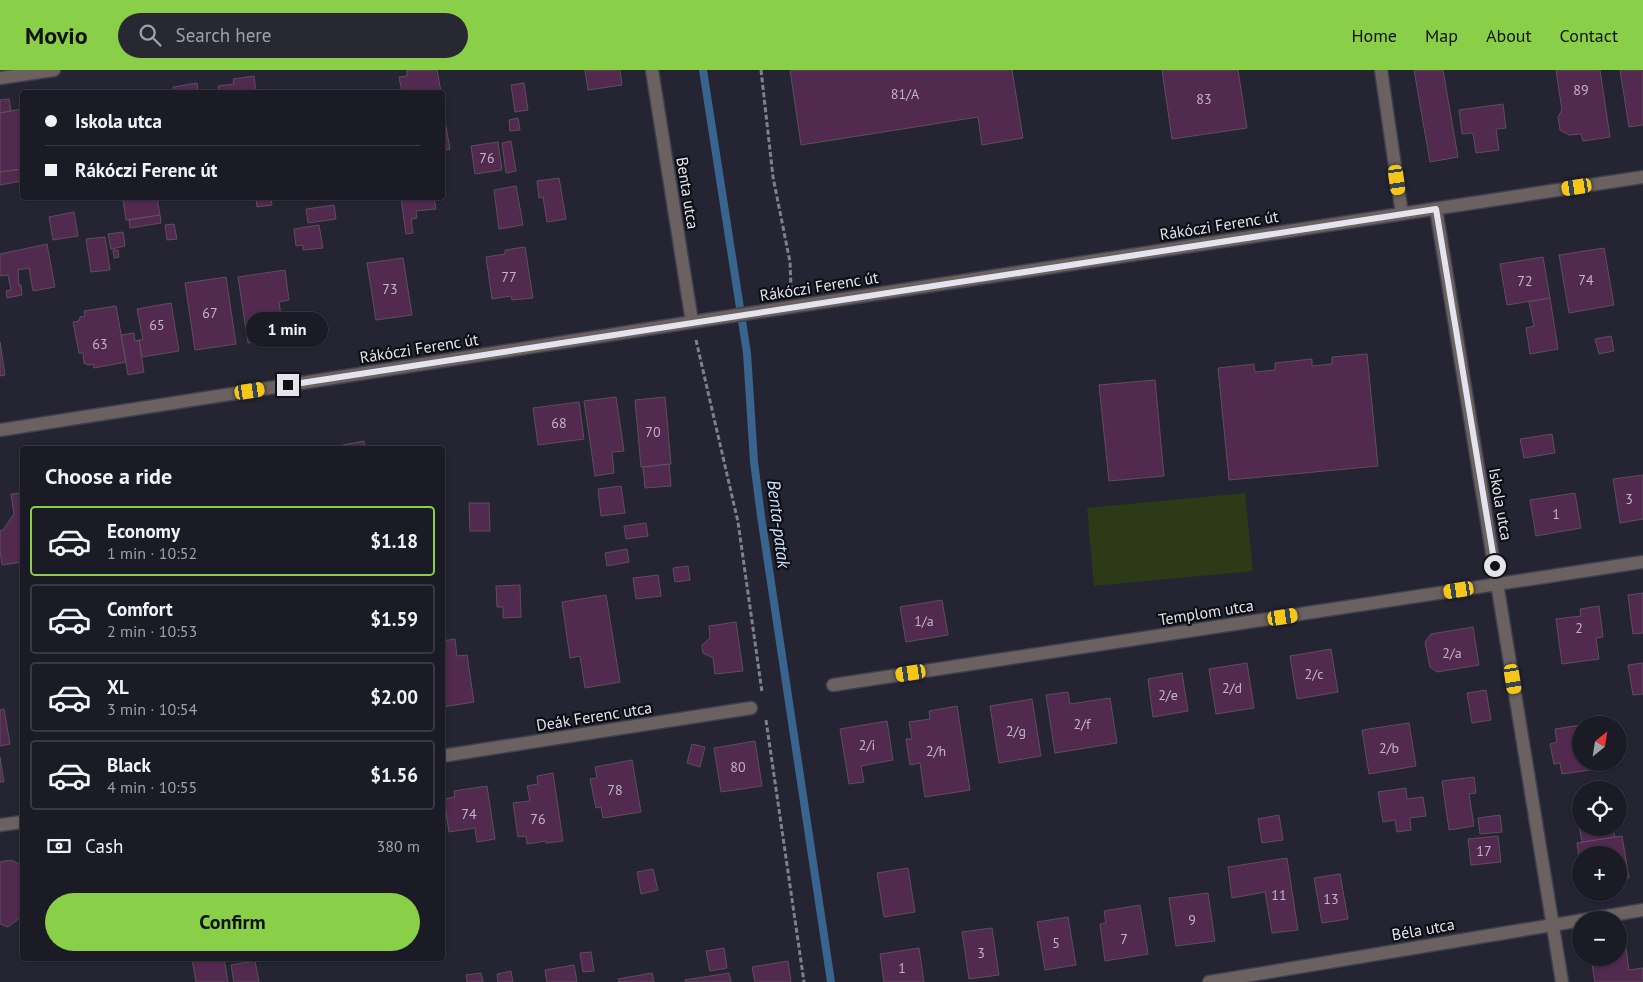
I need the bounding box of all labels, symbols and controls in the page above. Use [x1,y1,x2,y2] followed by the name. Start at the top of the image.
[118,13,468,58] search box
[25,20,88,51] text: Movio
[136,21,164,49] icon: search
[176,23,271,47] text: Search here
[1351,24,1397,47] text: Home
[1425,24,1458,47] text: Map
[1486,24,1532,47] text: About
[1560,24,1618,47] text: Contact
[1573,81,1589,99] house number: 89
[891,85,920,103] house number: 81/A
[1196,90,1212,108] house number: 83
[75,109,162,133] text: Iskola utca
[479,149,495,167] house number: 76
[672,155,704,231] street label: Benta utca
[75,158,217,182] text: Rákóczi Ferenc út
[1387,164,1406,196] car
[1561,177,1592,197] car
[1158,206,1280,244] street label: Rákóczi Ferenc út
[758,267,880,305] street label: Rákóczi Ferenc út
[501,268,517,286] house number: 77
[1578,271,1594,289] house number: 74
[1517,272,1533,290] house number: 72
[382,280,398,298] house number: 73
[202,304,218,322] house number: 67
[247,312,329,348] callout: 1 min
[149,316,165,334] house number: 65
[267,319,307,339] text: 1 min
[358,329,480,367] street label: Rákóczi Ferenc út
[92,335,108,353] house number: 63
[277,374,299,396] route end
[234,381,265,401] car
[551,414,567,432] house number: 68
[645,423,661,441] house number: 70
[45,462,172,490] text: Choose a ride
[1485,466,1517,542] street label: Iskola utca
[762,479,796,570] water label: Benta-patak
[1625,490,1633,508] house number: 3
[1552,505,1560,523] house number: 1
[47,519,92,564] icon: car
[107,519,180,543] text: Economy
[370,529,418,553] text: $1.18
[107,543,197,563] text: 1 min · 10:52
[1484,555,1506,577] route start
[1443,580,1474,600] car
[1157,595,1255,629] street label: Templom utca
[47,597,92,642] icon: car
[107,597,173,621] text: Comfort
[370,607,418,631] text: $1.59
[1267,607,1298,627] car
[914,612,934,630] house number: 1/a
[1575,619,1583,637] house number: 2
[107,621,197,641] text: 2 min · 10:53
[1442,644,1462,662] house number: 2/a
[895,663,926,683] car
[1503,663,1522,695] car
[1305,665,1323,683] house number: 2/c
[47,675,92,720] icon: car
[107,675,129,699] text: XL
[1222,679,1242,697] house number: 2/d
[370,685,418,709] text: $2.00
[1158,686,1178,704] house number: 2/e
[535,697,653,735] street label: Deák Ferenc utca
[107,699,197,719] text: 3 min · 10:54
[1073,715,1091,733] house number: 2/f
[1572,716,1628,771] north arrow
[1572,716,1627,966] map controls
[1006,722,1026,740] house number: 2/g
[859,736,875,754] house number: 2/i
[1379,739,1399,757] house number: 2/b
[926,742,946,760] house number: 2/h
[47,753,92,798] icon: car
[107,753,151,777] text: Black
[730,758,746,776] house number: 80
[370,763,418,787] text: $1.56
[107,777,197,797] text: 4 min · 10:55
[607,781,623,799] house number: 78
[1572,781,1627,836] button: locate
[461,805,477,823] house number: 74
[530,810,546,828] house number: 76
[45,832,73,860] icon: cash
[85,834,123,858] text: Cash
[377,836,420,856] text: 380 m
[1476,842,1492,860] house number: 17
[1572,846,1627,901] button: +
[1271,886,1287,904] house number: 11
[1323,890,1339,908] house number: 13
[45,893,420,951] button: Confirm
[1188,911,1196,929] house number: 9
[1572,911,1627,966] button: −
[1390,914,1456,944] street label: Béla utca
[1120,930,1128,948] house number: 7
[1052,934,1060,952] house number: 5
[977,944,985,962] house number: 3
[898,959,906,977] house number: 1

